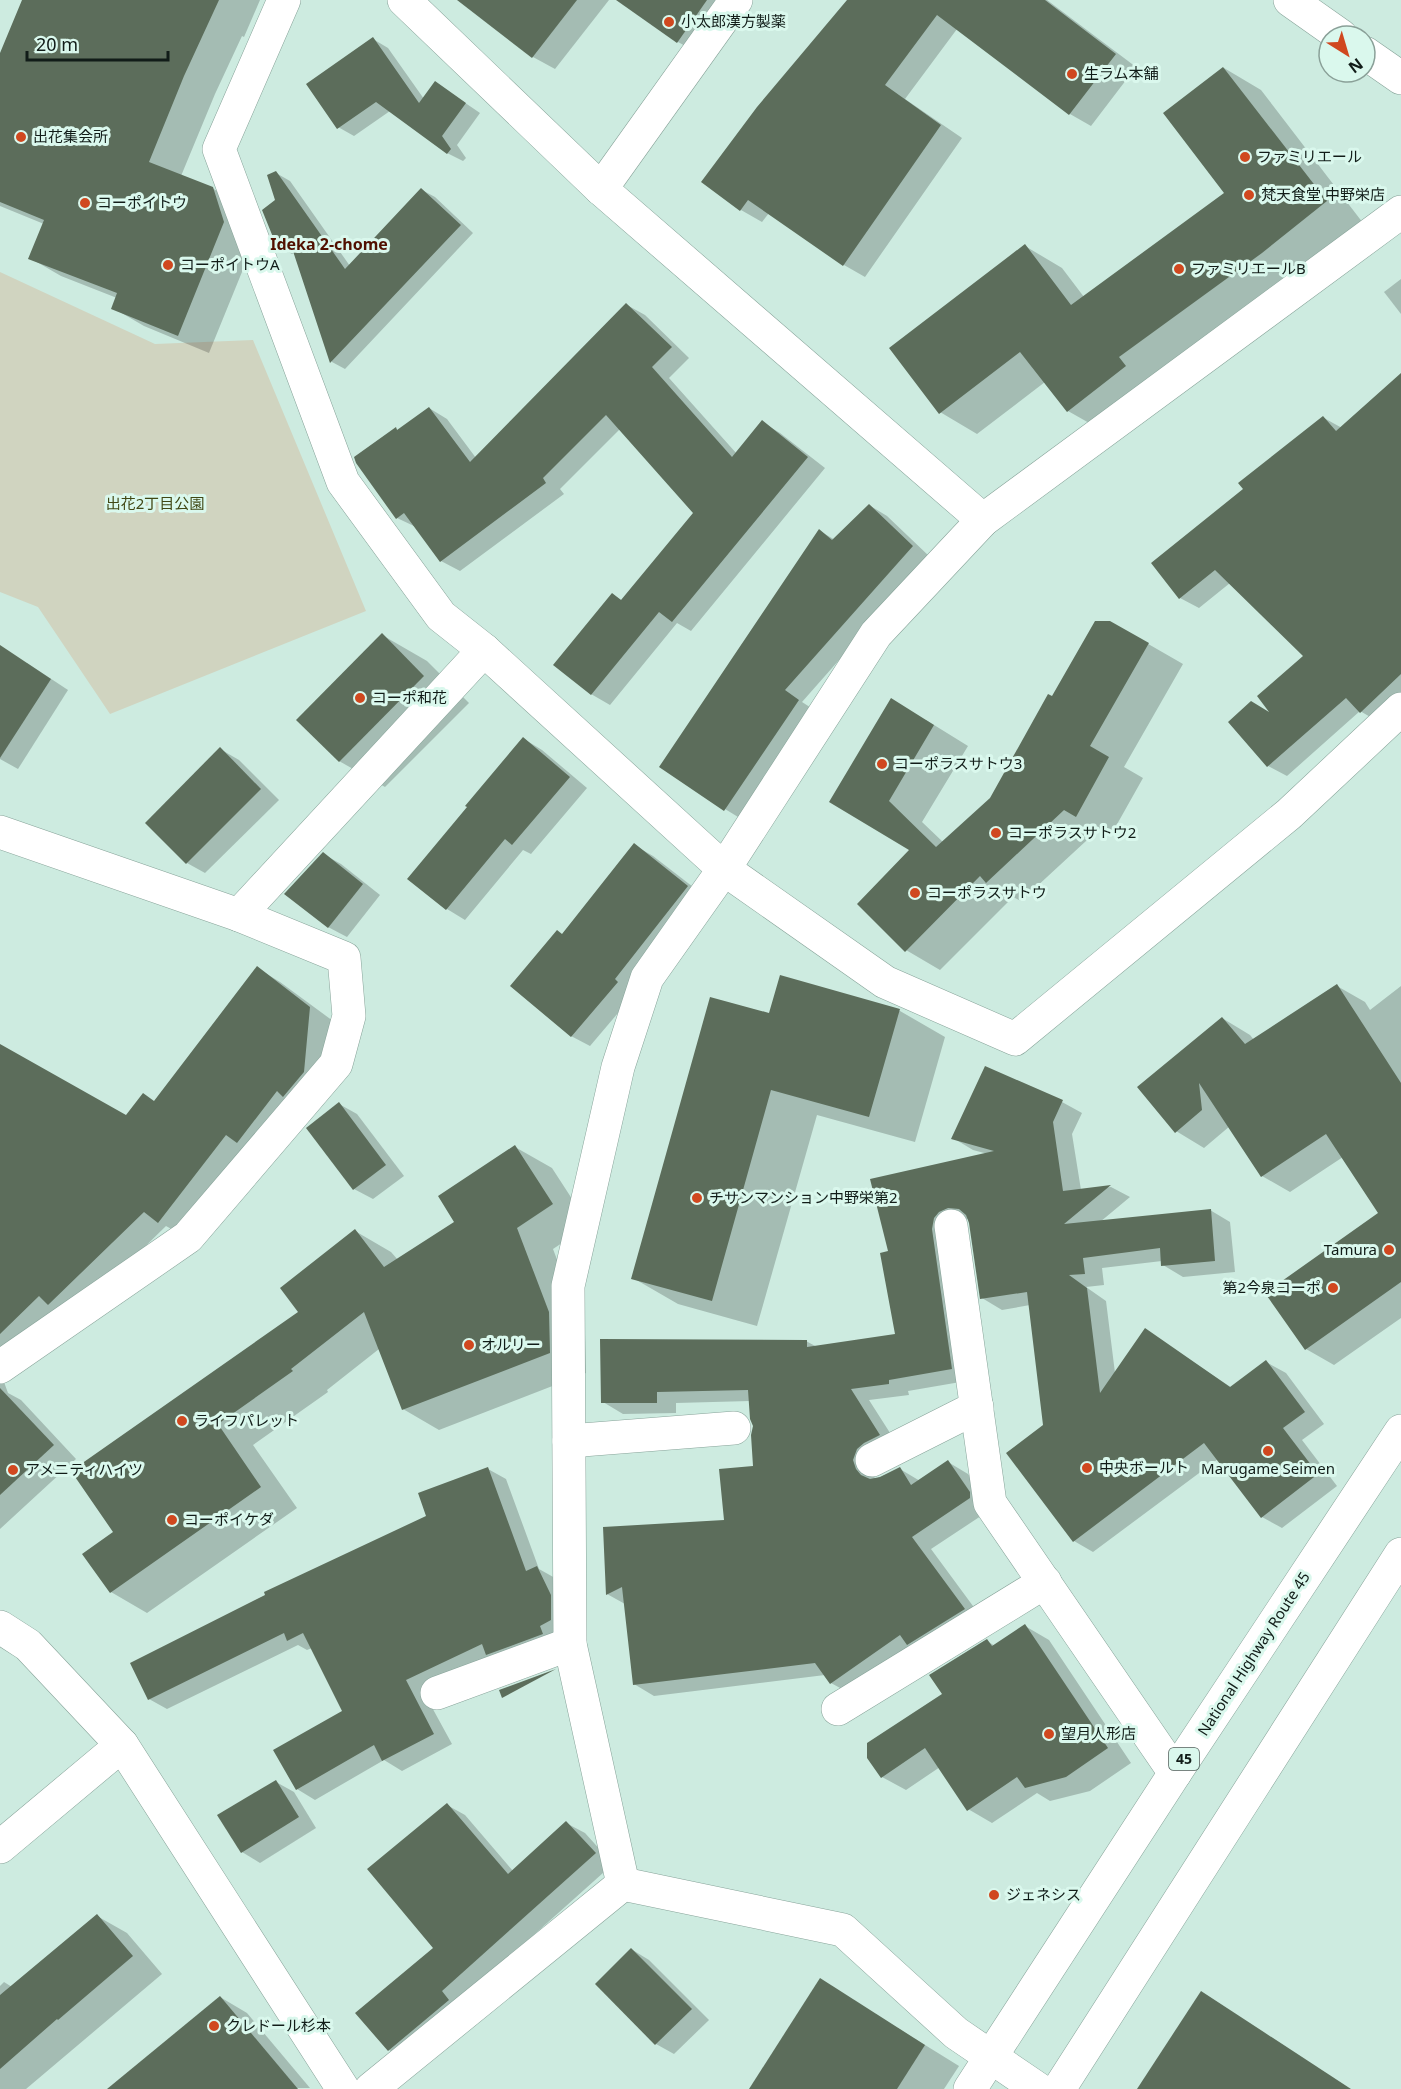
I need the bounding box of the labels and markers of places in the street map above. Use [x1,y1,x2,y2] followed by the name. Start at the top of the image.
[681,11,786,31] place label: 小太郎漢方製薬
[662,15,676,29] marker: 小太郎漢方製薬
[1084,63,1159,83] place label: 生ラム本舗
[1065,67,1079,81] marker: 生ラム本舗
[33,126,108,146] place label: 出花集会所
[14,130,28,144] marker: 出花集会所
[1257,146,1362,166] place label: ファミリエール
[1238,150,1252,164] marker: ファミリエール
[1261,184,1385,204] place label: 梵天食堂 中野栄店
[1242,188,1256,202] marker: 梵天食堂 中野栄店
[97,192,187,212] place label: コーポイトウ
[78,196,92,210] marker: コーポイトウ
[180,254,280,274] place label: コーポイトウA
[161,258,175,272] marker: コーポイトウA
[1191,258,1306,278] place label: ファミリエールB
[1172,262,1186,276] marker: ファミリエールB
[372,687,447,707] place label: コーポ和花
[353,691,367,705] marker: コーポ和花
[894,753,1022,773] place label: コーポラスサトウ3
[875,757,889,771] marker: コーポラスサトウ3
[1008,822,1136,842] place label: コーポラスサトウ2
[989,826,1003,840] marker: コーポラスサトウ2
[927,882,1047,902] place label: コーポラスサトウ
[908,886,922,900] marker: コーポラスサトウ
[709,1187,898,1207] place label: チサンマンション中野栄第2
[690,1191,704,1205] marker: チサンマンション中野栄第2
[1324,1239,1377,1259] place label: Tamura
[1382,1243,1396,1257] marker: Tamura
[1222,1277,1321,1297] place label: 第2今泉コーポ
[1326,1281,1340,1295] marker: 第2今泉コーポ
[481,1334,541,1354] place label: オルリー
[462,1338,476,1352] marker: オルリー
[194,1410,299,1430] place label: ライフパレット
[175,1414,189,1428] marker: ライフパレット
[1261,1444,1275,1458] marker: Marugame Seimen
[1099,1457,1189,1477] place label: 中央ボールト
[1201,1458,1335,1478] place label: Marugame Seimen
[25,1459,143,1479] place label: アメニティハイツ
[1080,1461,1094,1475] marker: 中央ボールト
[6,1463,20,1477] marker: アメニティハイツ
[184,1509,274,1529] place label: コーポイケダ
[165,1513,179,1527] marker: コーポイケダ
[1061,1723,1136,1743] place label: 望月人形店
[1042,1727,1056,1741] marker: 望月人形店
[1006,1884,1081,1904] place label: ジェネシス
[987,1888,1001,1902] marker: ジェネシス
[226,2015,331,2035] place label: クレドール杉本
[207,2019,221,2033] marker: クレドール杉本

